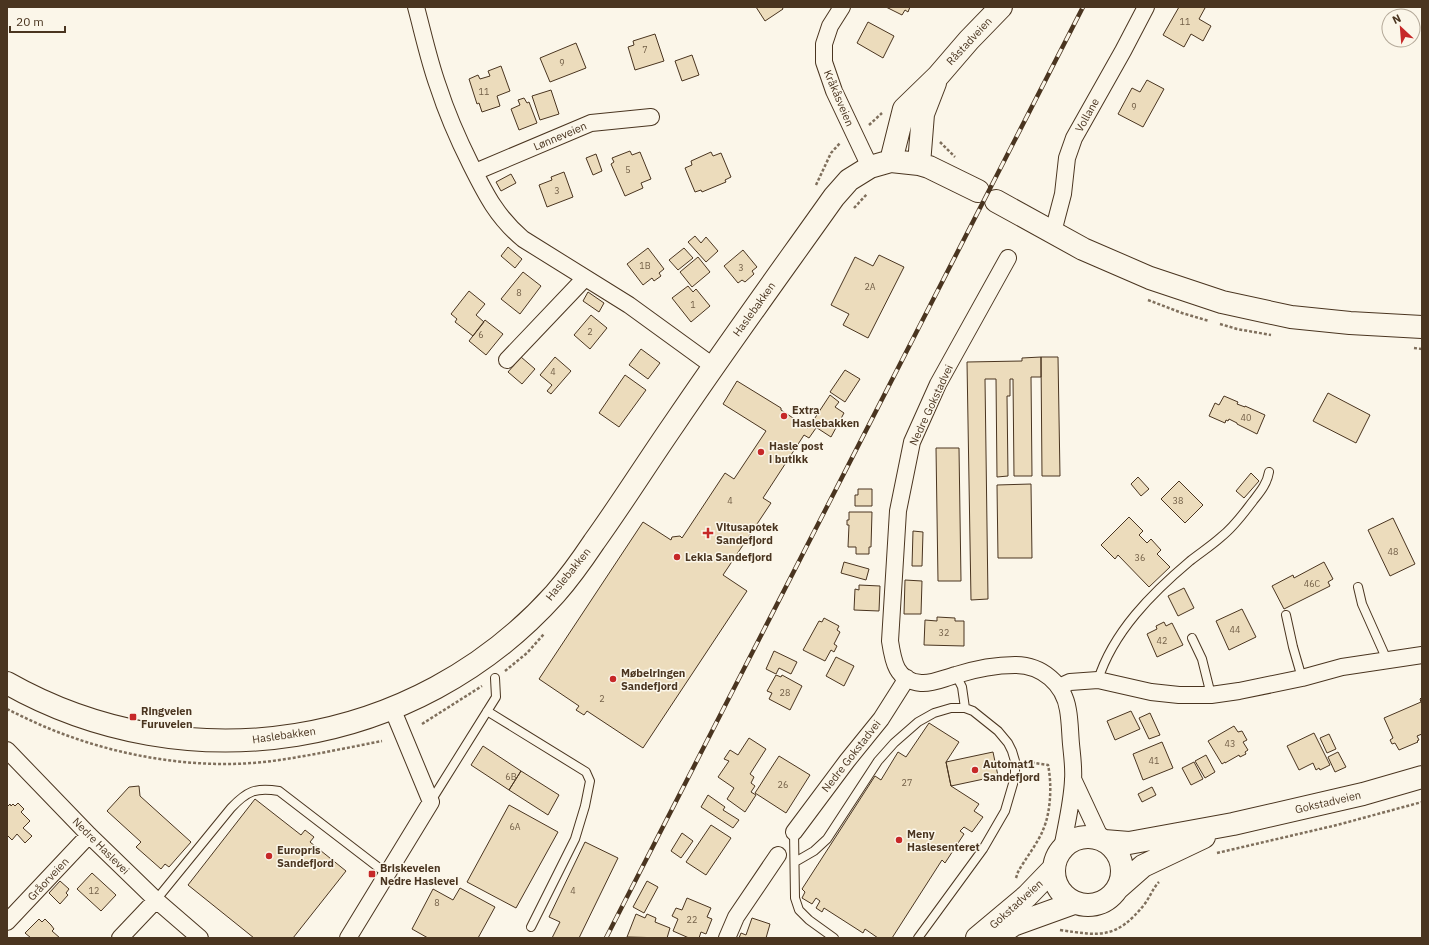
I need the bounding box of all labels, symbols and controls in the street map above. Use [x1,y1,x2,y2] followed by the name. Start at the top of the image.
[10,8,65,34] scale bar
[1381,8,1421,48] north arrow
[1390,11,1403,27] text: N
[16,14,44,29] text: 20 m
[943,14,995,68] street label: Råstadveien
[1180,16,1190,27] house number: 11
[642,44,648,55] house number: 7
[559,57,565,68] house number: 9
[821,68,857,128] street label: Kråkåsveien
[479,86,489,97] house number: 11
[1072,96,1102,134] street label: Vollane
[1131,101,1137,112] house number: 9
[531,119,589,153] street label: Lønneveien
[625,164,631,175] house number: 5
[554,185,560,196] house number: 3
[639,260,651,271] house number: 1B
[738,262,744,273] house number: 3
[730,279,778,339] street label: Haslebakken
[864,281,876,292] house number: 2A
[516,287,522,298] house number: 8
[690,299,696,310] house number: 1
[587,326,593,337] house number: 2
[478,329,484,340] house number: 6
[906,362,956,448] street label: Nedre Gokstadvei
[550,366,556,377] house number: 4
[792,403,859,430] place label: Extra Haslebakken
[779,411,789,421] marker: Extra Haslebakken
[1241,412,1251,423] house number: 40
[769,439,823,466] place label: Hasle post i butikk
[756,447,766,457] marker: Hasle post i butikk
[727,495,733,506] house number: 4
[1173,495,1183,506] house number: 38
[716,520,779,547] place label: Vitusapotek Sandefjord
[703,528,713,538] marker: Vitusapotek Sandefjord
[542,545,594,603] street label: Haslebakken
[1388,546,1398,557] house number: 48
[685,550,772,564] place label: Lekia Sandefjord
[672,552,682,562] marker: Lekia Sandefjord
[1135,552,1145,563] house number: 36
[1304,578,1321,589] house number: 46C
[1230,624,1240,635] house number: 44
[939,627,949,638] house number: 32
[1157,635,1167,646] house number: 42
[621,666,685,693] place label: Møbelringen Sandefjord
[608,674,618,684] marker: Møbelringen Sandefjord
[780,687,790,698] house number: 28
[599,693,605,704] house number: 2
[141,704,193,731] place label: Ringveien Furuveien
[128,712,138,722] marker: Ringveien Furuveien
[818,717,884,795] street label: Nedre Gokstadvei
[251,724,317,746] street label: Haslebakken
[1225,738,1235,749] house number: 43
[1149,755,1159,766] house number: 41
[983,757,1040,784] place label: Automat1 Sandefjord
[970,765,980,775] marker: Automat1 Sandefjord
[505,771,517,782] house number: 6B
[902,777,912,788] house number: 27
[778,779,788,790] house number: 26
[1294,788,1362,816] street label: Gokstadveien
[70,815,132,877] street label: Nedre Haslevei
[509,821,521,832] house number: 6A
[907,827,980,854] place label: Meny Haslesenteret
[894,835,904,845] marker: Meny Haslesenteret
[277,843,334,870] place label: Europris Sandefjord
[264,851,274,861] marker: Europris Sandefjord
[24,854,72,904] street label: Gråorveien
[380,861,458,888] place label: Briskeveien Nedre Haslevei
[367,869,377,879] marker: Briskeveien Nedre Haslevei
[986,876,1046,932] street label: Gokstadveien
[89,885,99,896] house number: 12
[570,885,576,896] house number: 4
[434,897,440,908] house number: 8
[687,914,697,925] house number: 22

